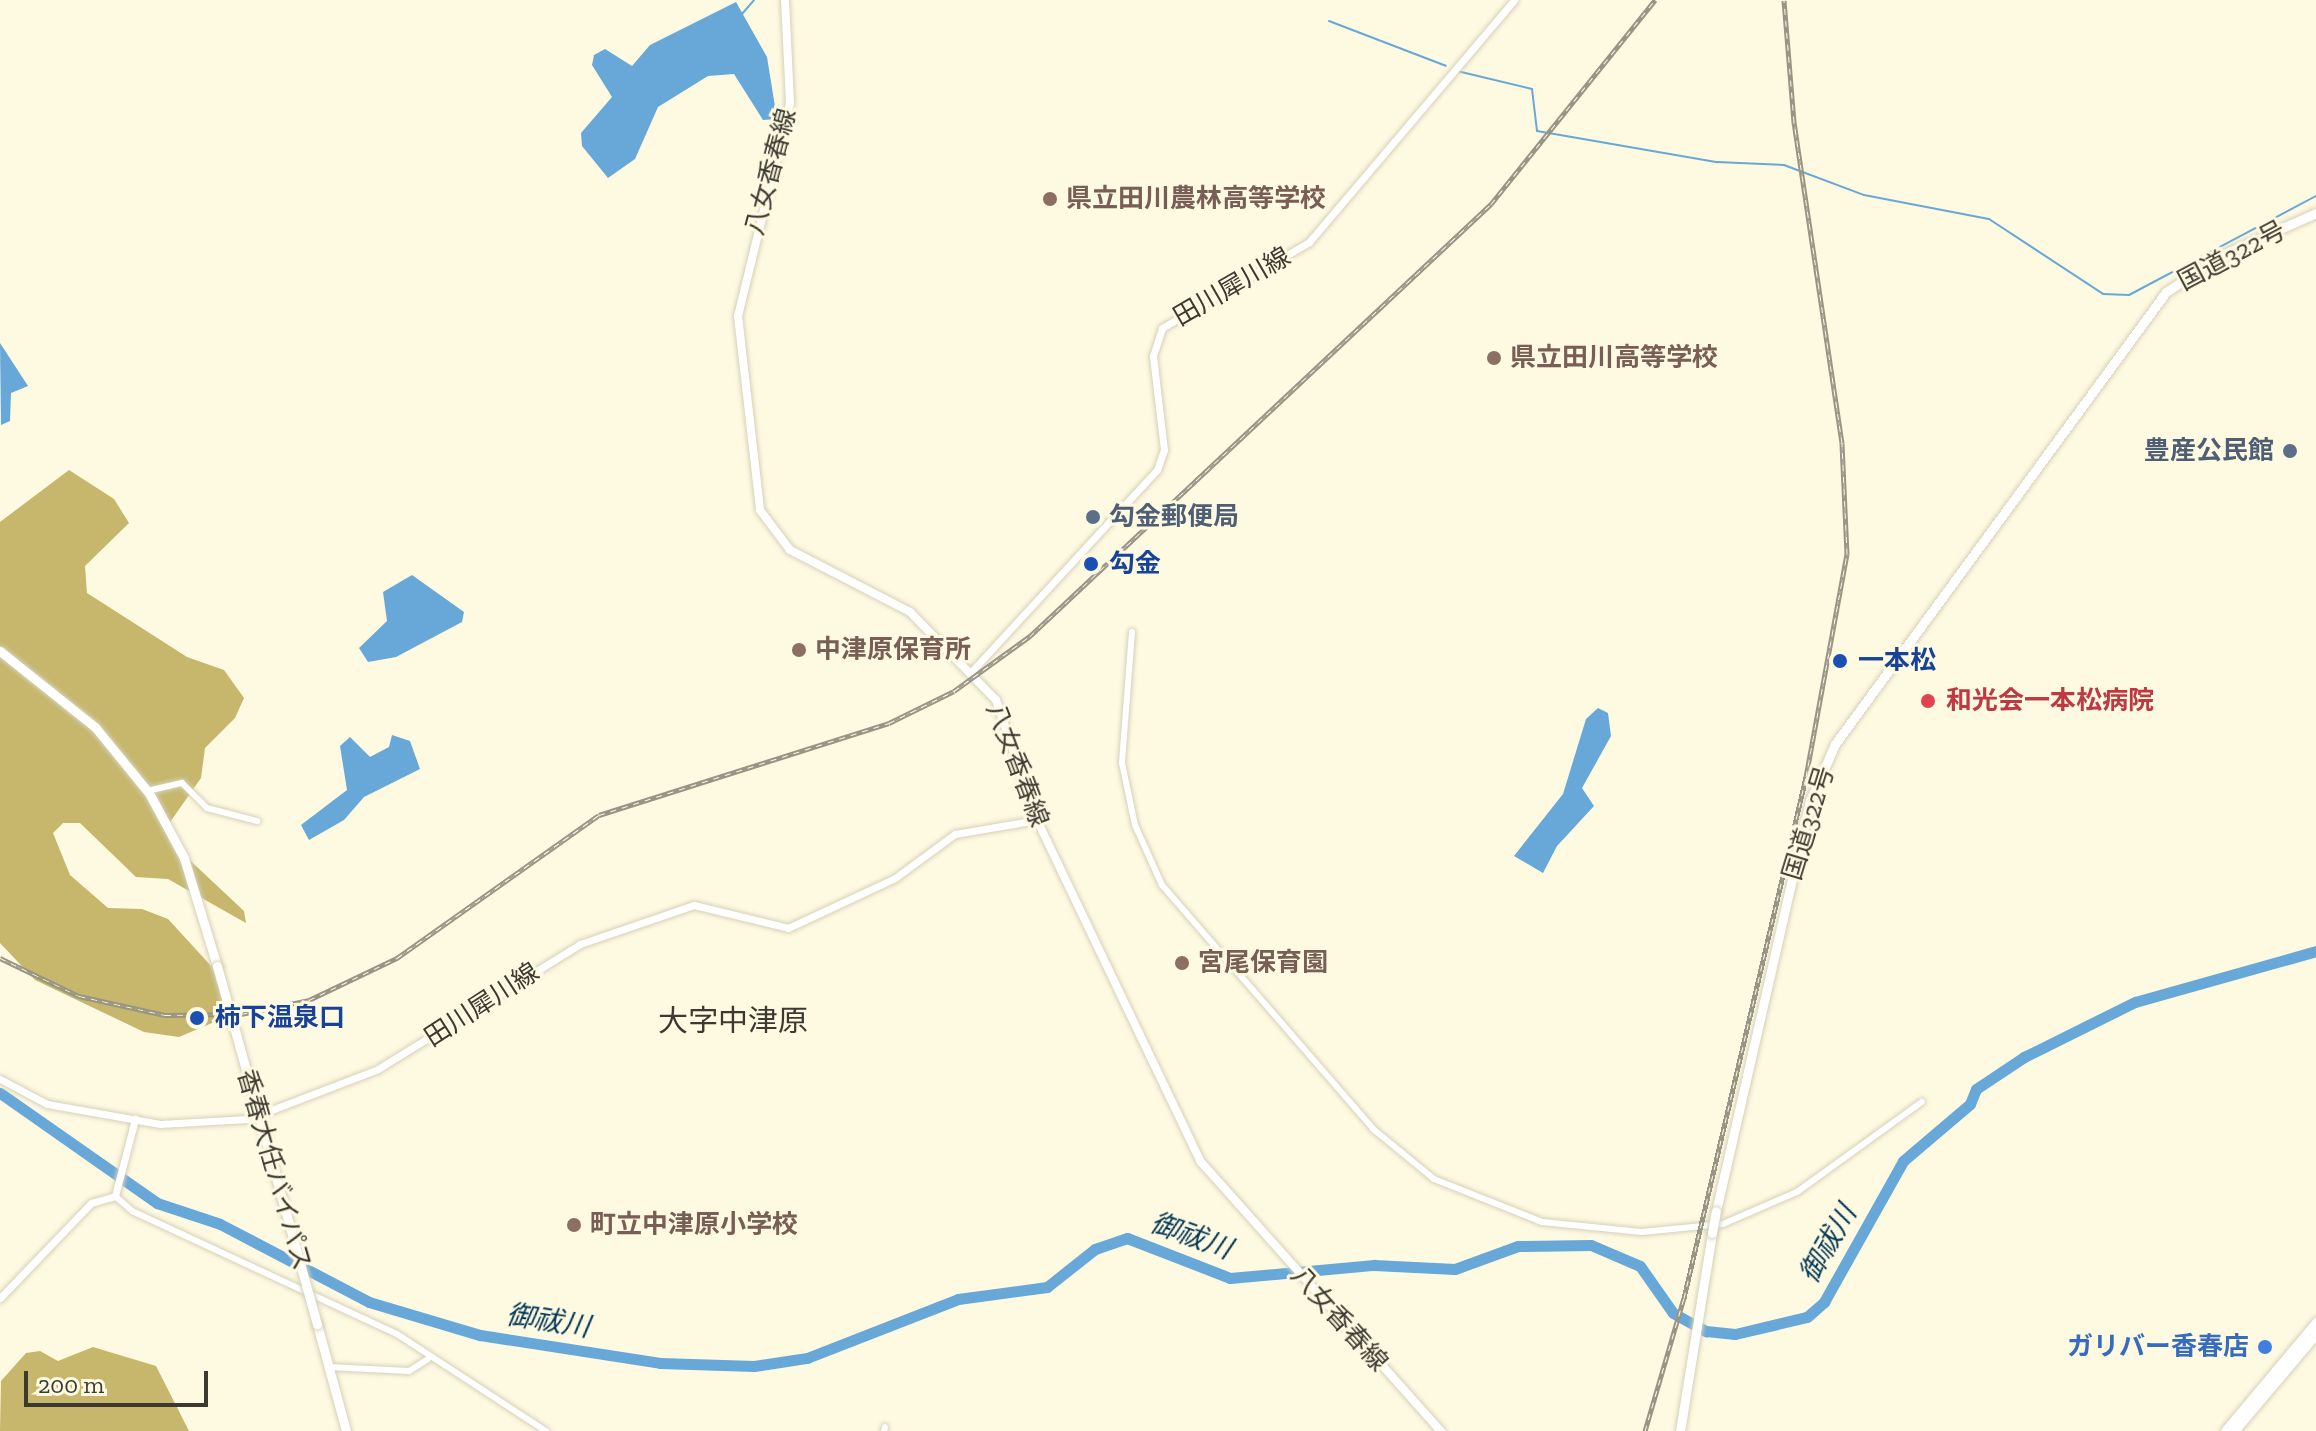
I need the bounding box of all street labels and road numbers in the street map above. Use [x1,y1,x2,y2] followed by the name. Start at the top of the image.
[739,105,803,239] street label: 八女香春線
[2173,215,2291,297] street label: 国道322号
[1168,241,1296,333] street label: 田川犀川線
[979,699,1055,831] street label: 八女香春線
[1777,762,1841,884] street label: 国道322号
[419,957,545,1053] street label: 田川犀川線
[230,1066,318,1274] street label: 香春大任バイパス
[1284,1260,1394,1378] street label: 八女香春線

